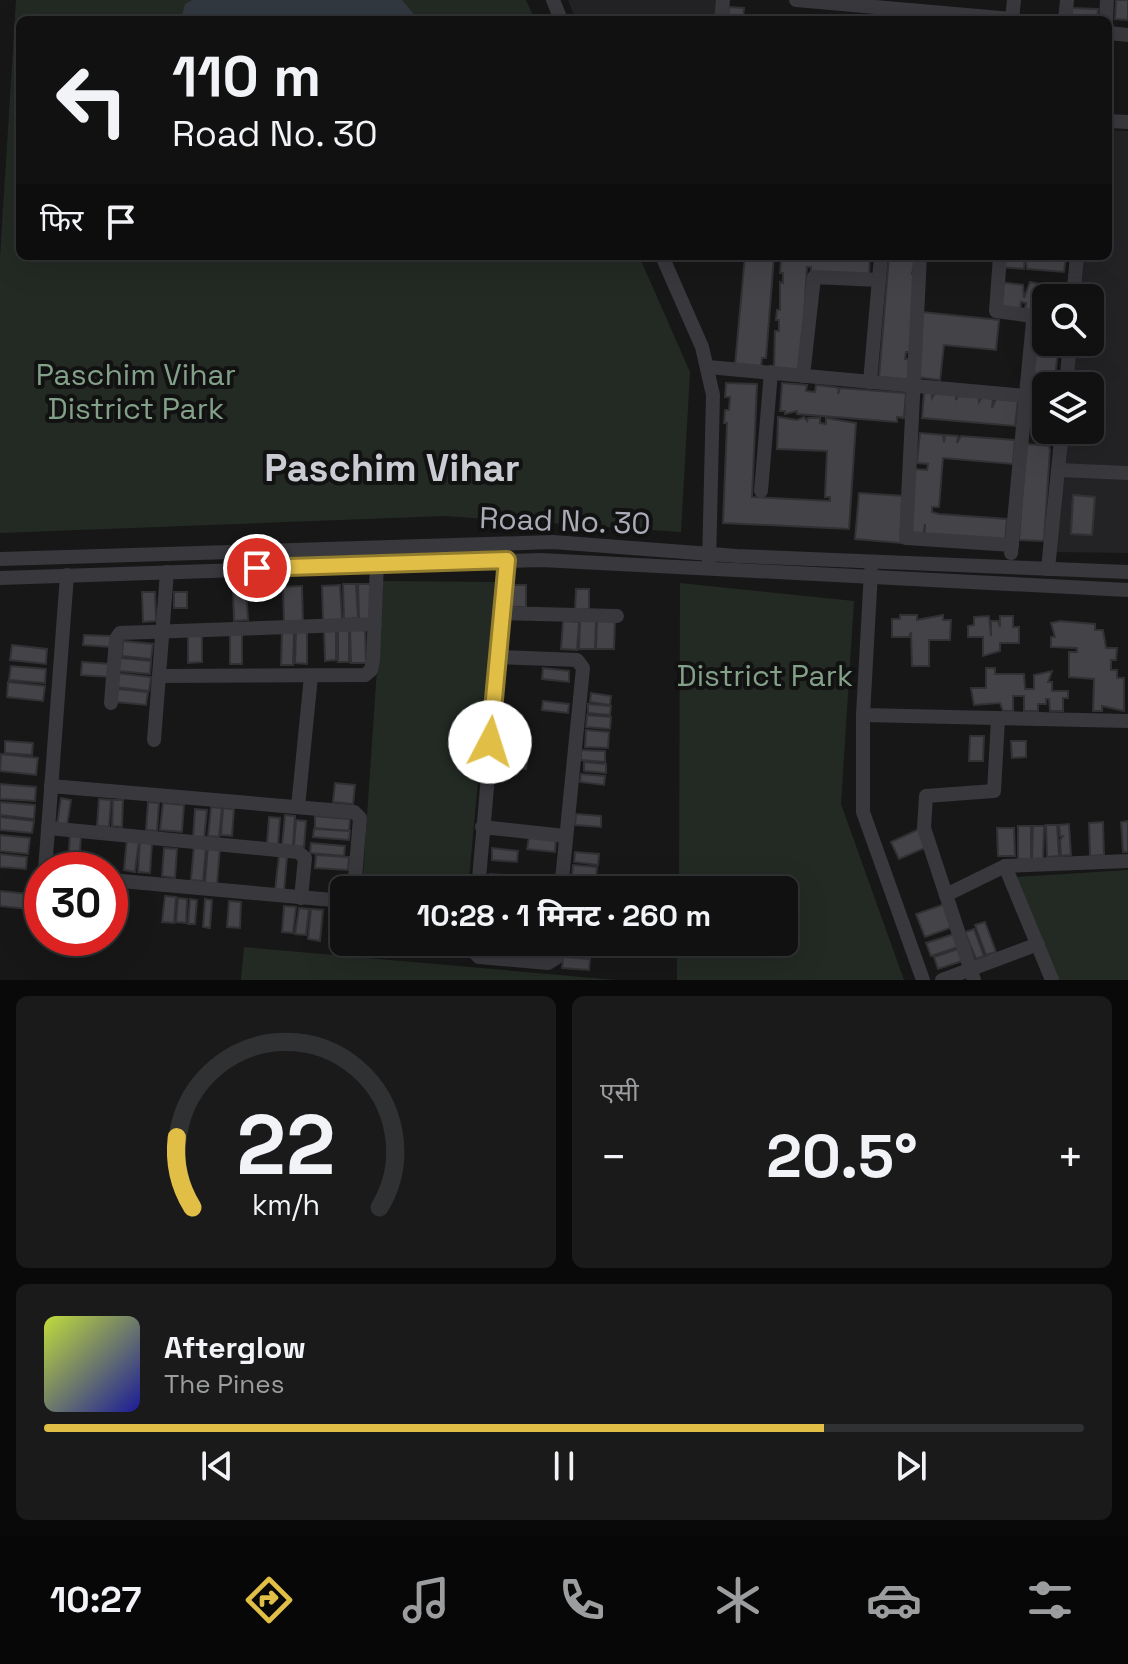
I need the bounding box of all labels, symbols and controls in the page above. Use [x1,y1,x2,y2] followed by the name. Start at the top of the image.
[172,41,321,112] text: 110 m
[40,48,144,152] icon: left
[172,111,378,157] text: Road No. 30
[99,200,143,244] icon: arrive
[40,201,83,240] text: फिर
[1032,284,1104,444] map controls
[1032,284,1104,356] button: search
[36,355,236,428] park label: Paschim Vihar District Park
[1032,372,1104,444] button: layers
[264,444,520,492] district label: Paschim Vihar
[479,498,651,543] street label: Road No. 30
[223,534,291,602] pin
[235,546,279,590] icon: arrive
[677,656,853,695] park label: District Park
[448,700,532,784] position arrow
[24,852,128,956] speed limit sign: 30
[417,896,711,935] text: 10:28 · 1 मिनट · 260 m
[600,1075,639,1109] text: एसी
[237,1092,335,1198] text: 22
[766,1118,918,1195] text: 20.5°
[600,1129,627,1185] text: −
[1057,1129,1084,1185] text: +
[252,1187,320,1223] text: km/h
[164,1328,306,1367] text: Afterglow
[164,1367,284,1401] text: The Pines
[195,1444,239,1488] icon: previous
[542,1444,586,1488] icon: pause
[889,1444,933,1488] icon: next
[241,1572,297,1628] icon: directions
[398,1572,454,1628] icon: music
[554,1572,610,1628] icon: phone
[710,1572,766,1628] icon: climate
[866,1572,922,1628] icon: car
[1022,1572,1078,1628] icon: filters
[50,1577,141,1623] text: 10:27

